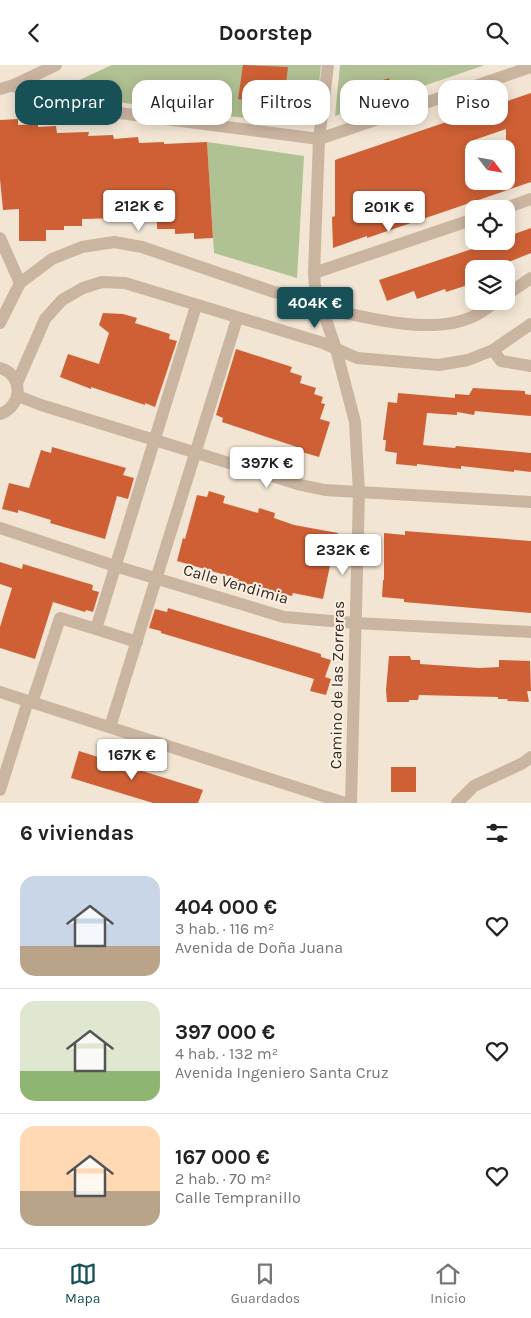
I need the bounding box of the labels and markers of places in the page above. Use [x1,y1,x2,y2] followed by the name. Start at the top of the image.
[98,189,180,232] pin: 212K €
[348,191,430,233] pin: 201K €
[274,287,356,329] pin: 404K €
[226,447,308,489] pin: 397K €
[302,533,384,576] pin: 232K €
[91,739,173,781] pin: 167K €

